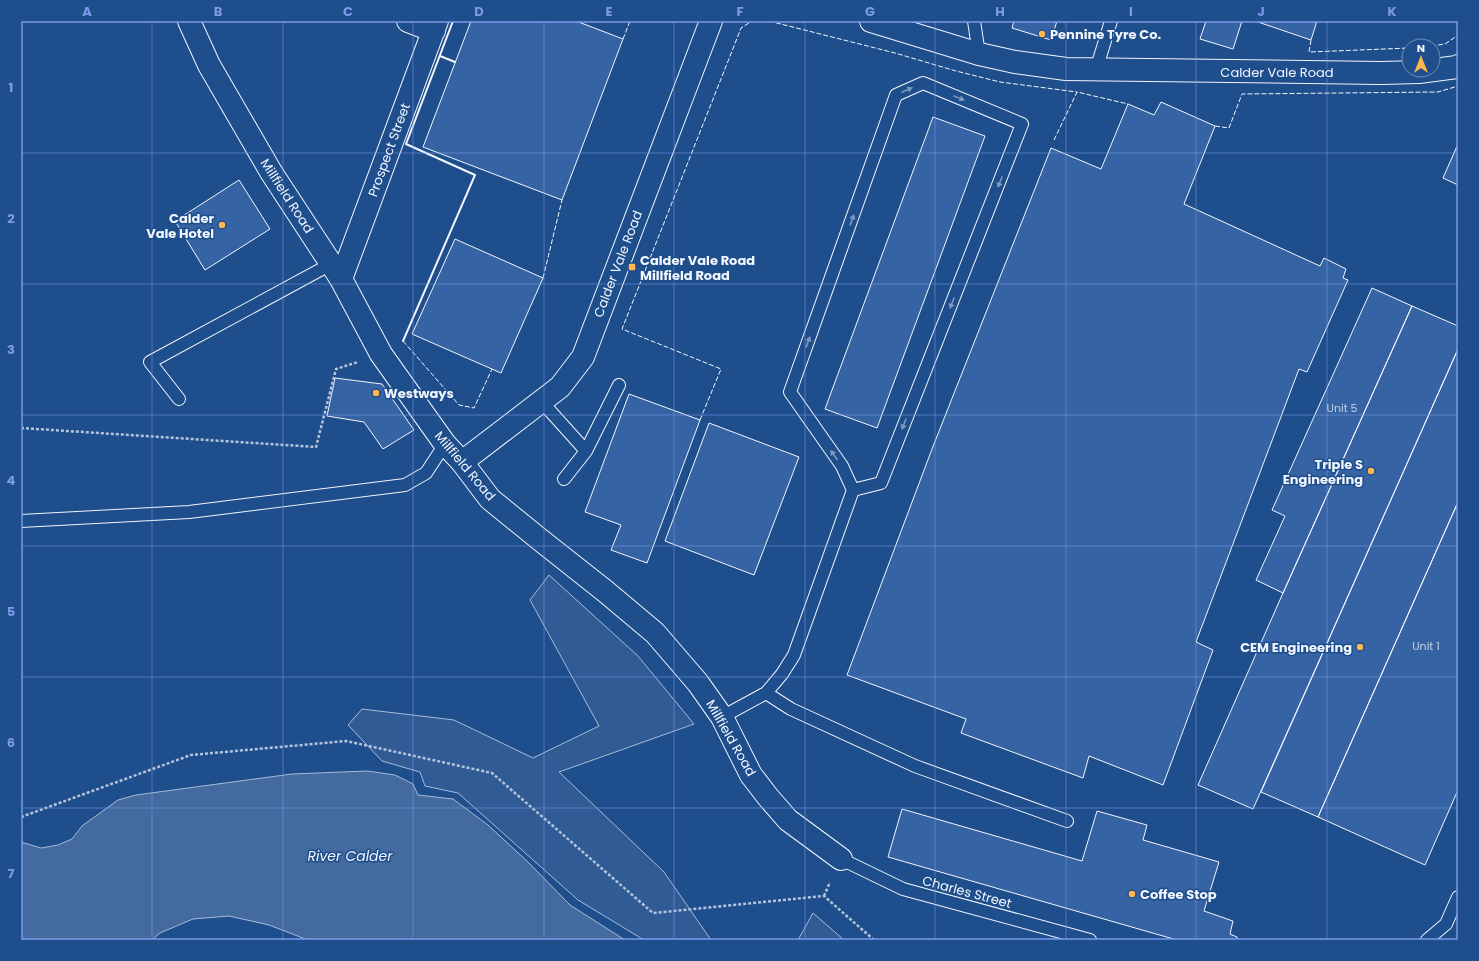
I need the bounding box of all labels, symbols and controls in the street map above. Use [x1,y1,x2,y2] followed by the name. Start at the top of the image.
[82,2,92,21] text: A
[214,2,223,21] text: B
[343,2,353,21] text: C
[474,2,484,21] text: D
[605,2,613,21] text: E
[736,2,744,21] text: F
[865,2,875,21] text: G
[995,2,1005,21] text: H
[1129,2,1133,21] text: I
[1257,2,1265,21] text: J
[1387,2,1397,21] text: K
[1050,25,1161,44] place label: Pennine Tyre Co.
[1037,29,1047,39] marker: Pennine Tyre Co.
[1401,38,1441,78] north arrow
[1417,40,1425,56] text: N
[1220,63,1334,82] street label: Calder Vale Road
[9,78,13,97] text: 1
[901,87,913,94] one-way arrow
[954,96,966,102] one-way arrow
[363,100,415,200] street label: Prospect Street
[256,155,318,237] street label: Millfield Road
[996,176,1002,188] one-way arrow
[589,208,647,320] street label: Calder Vale Road
[7,209,15,228] text: 2
[146,209,214,243] place label: Calder Vale Hotel
[849,213,855,225] one-way arrow
[217,220,227,230] marker: Calder Vale Hotel
[640,251,755,285] place label: Calder Vale Road Millfield Road
[627,262,637,272] marker: Calder Vale Road Millfield Road
[949,297,955,308] one-way arrow
[806,336,812,348] one-way arrow
[7,340,15,359] text: 3
[384,384,454,403] place label: Westways
[371,388,381,398] marker: Westways
[1326,400,1358,416] house number: Unit 5
[901,418,907,430] one-way arrow
[430,427,500,505] street label: Millfield Road
[830,450,838,461] one-way arrow
[1283,455,1363,489] place label: Triple S Engineering
[1366,466,1376,476] marker: Triple S Engineering
[7,471,16,490] text: 4
[7,602,15,621] text: 5
[1240,638,1352,657] place label: CEM Engineering
[1412,638,1440,654] house number: Unit 1
[1355,642,1365,652] marker: CEM Engineering
[701,696,761,780] street label: Millfield Road
[7,733,15,752] text: 6
[308,846,393,866] water label: River Calder
[8,864,15,883] text: 7
[920,871,1014,913] street label: Charles Street
[1140,885,1217,904] place label: Coffee Stop
[1127,889,1137,899] marker: Coffee Stop

